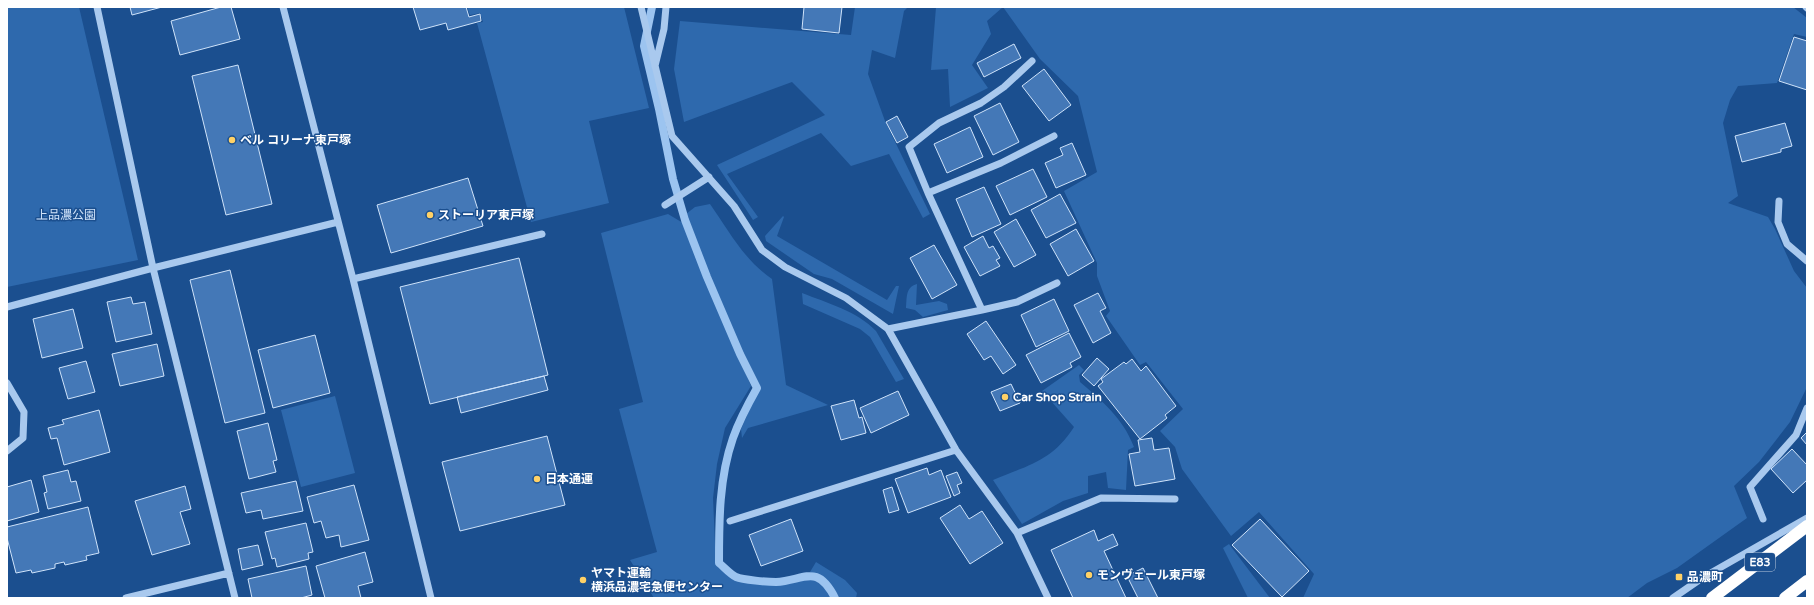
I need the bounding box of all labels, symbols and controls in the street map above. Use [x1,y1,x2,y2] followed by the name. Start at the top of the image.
[240,133,351,147] place label: ベル コリーナ東戸塚
[227,135,237,145] marker: ベル コリーナ東戸塚
[36,208,96,222] park label: 上品濃公園
[438,208,534,222] place label: ストーリア東戸塚
[425,210,435,220] marker: ストーリア東戸塚
[1013,390,1102,405] place label: Car Shop Strain
[1000,392,1010,402] marker: Car Shop Strain
[545,472,593,486] place label: 日本通運
[532,474,542,484] marker: 日本通運
[1745,553,1775,571] road number: E83
[591,566,723,594] place label: ヤマト運輸 横浜品濃宅急便センター
[1097,568,1205,582] place label: モンヴェール東戸塚
[1084,570,1094,580] marker: モンヴェール東戸塚
[1687,570,1723,584] place label: 品濃町
[1674,572,1684,582] marker: 品濃町
[578,575,588,585] marker: ヤマト運輸 横浜品濃宅急便センター

